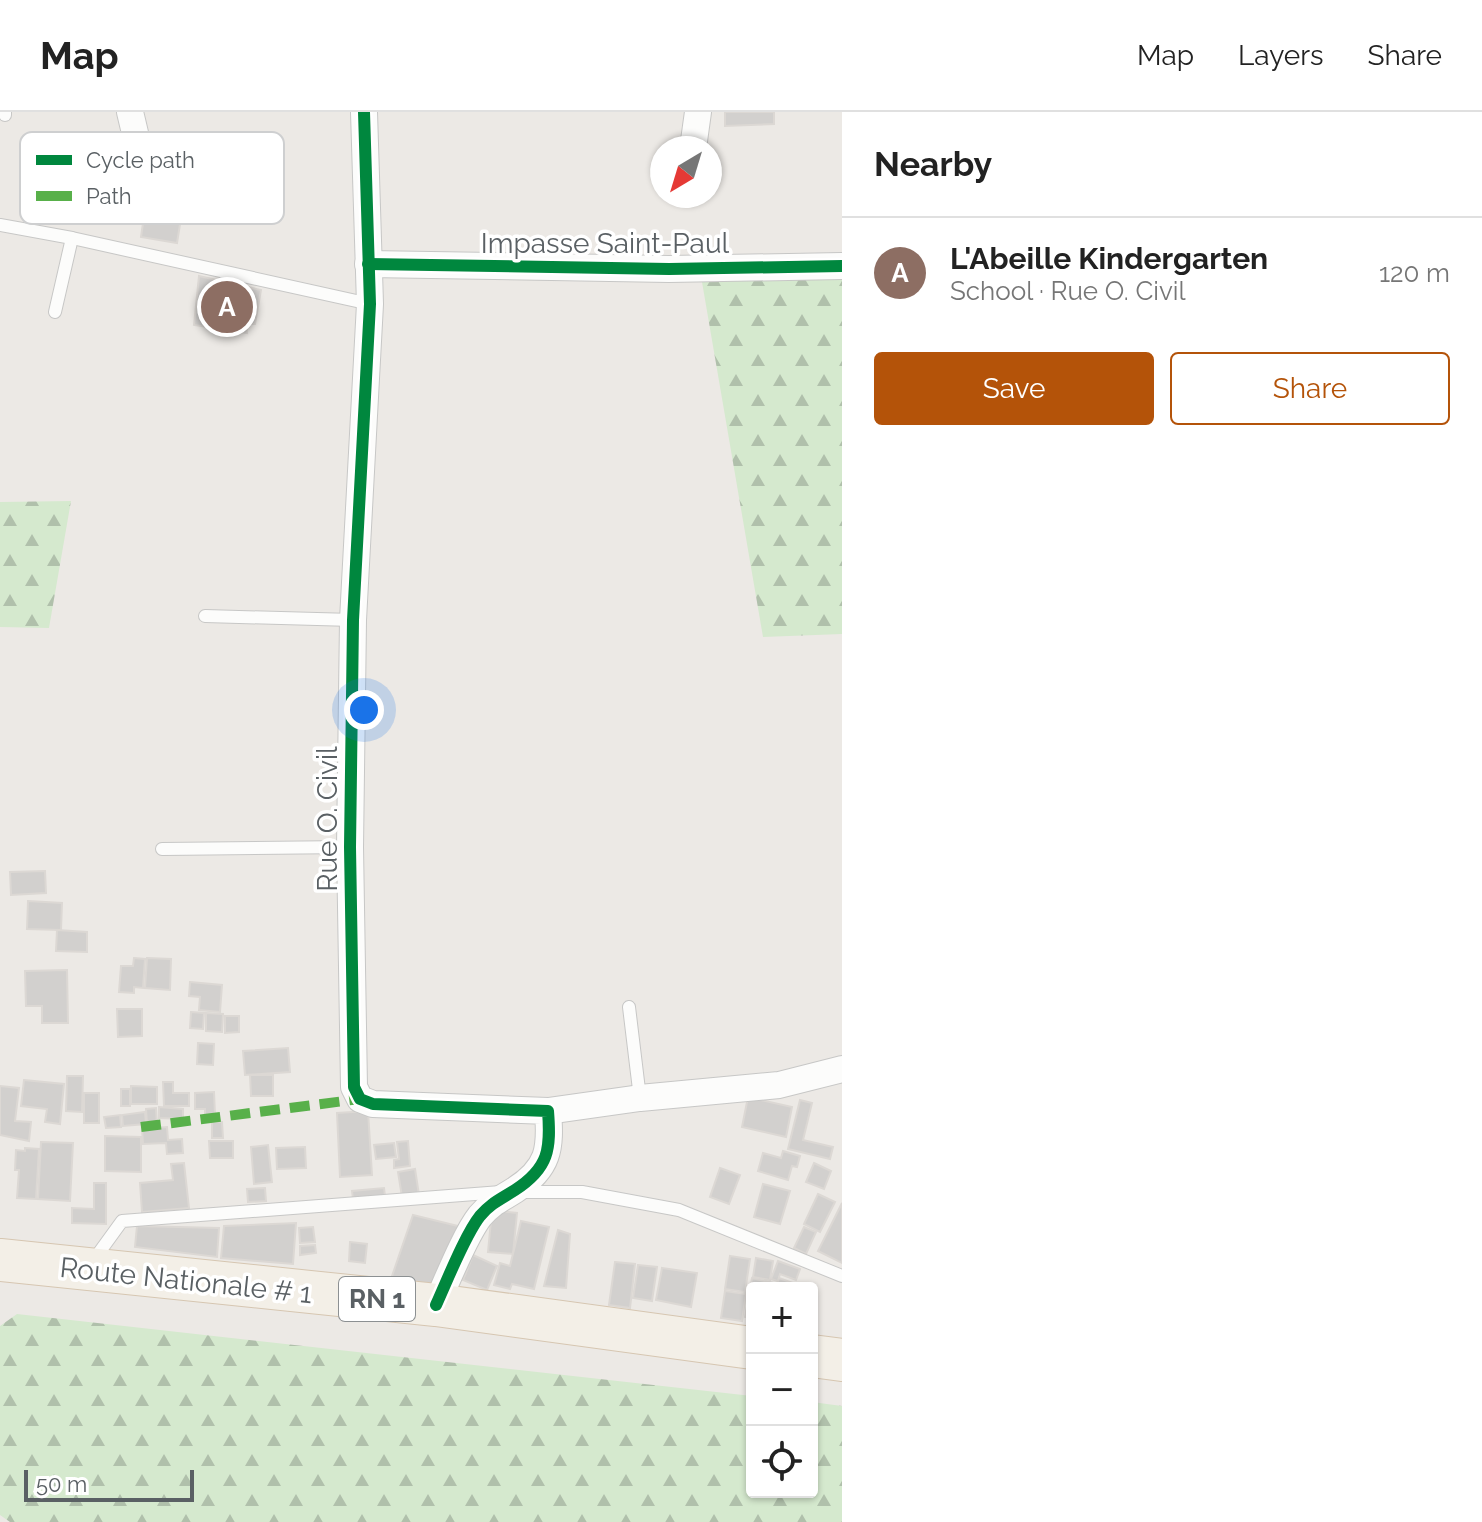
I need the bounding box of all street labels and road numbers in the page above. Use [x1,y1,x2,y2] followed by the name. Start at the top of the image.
[481,227,730,260] street label: Impasse Saint-Paul
[311,746,344,892] street label: Rue O. Civil
[58,1251,314,1310] street label: Route Nationale # 1
[339,1277,415,1321] road number: RN 1

